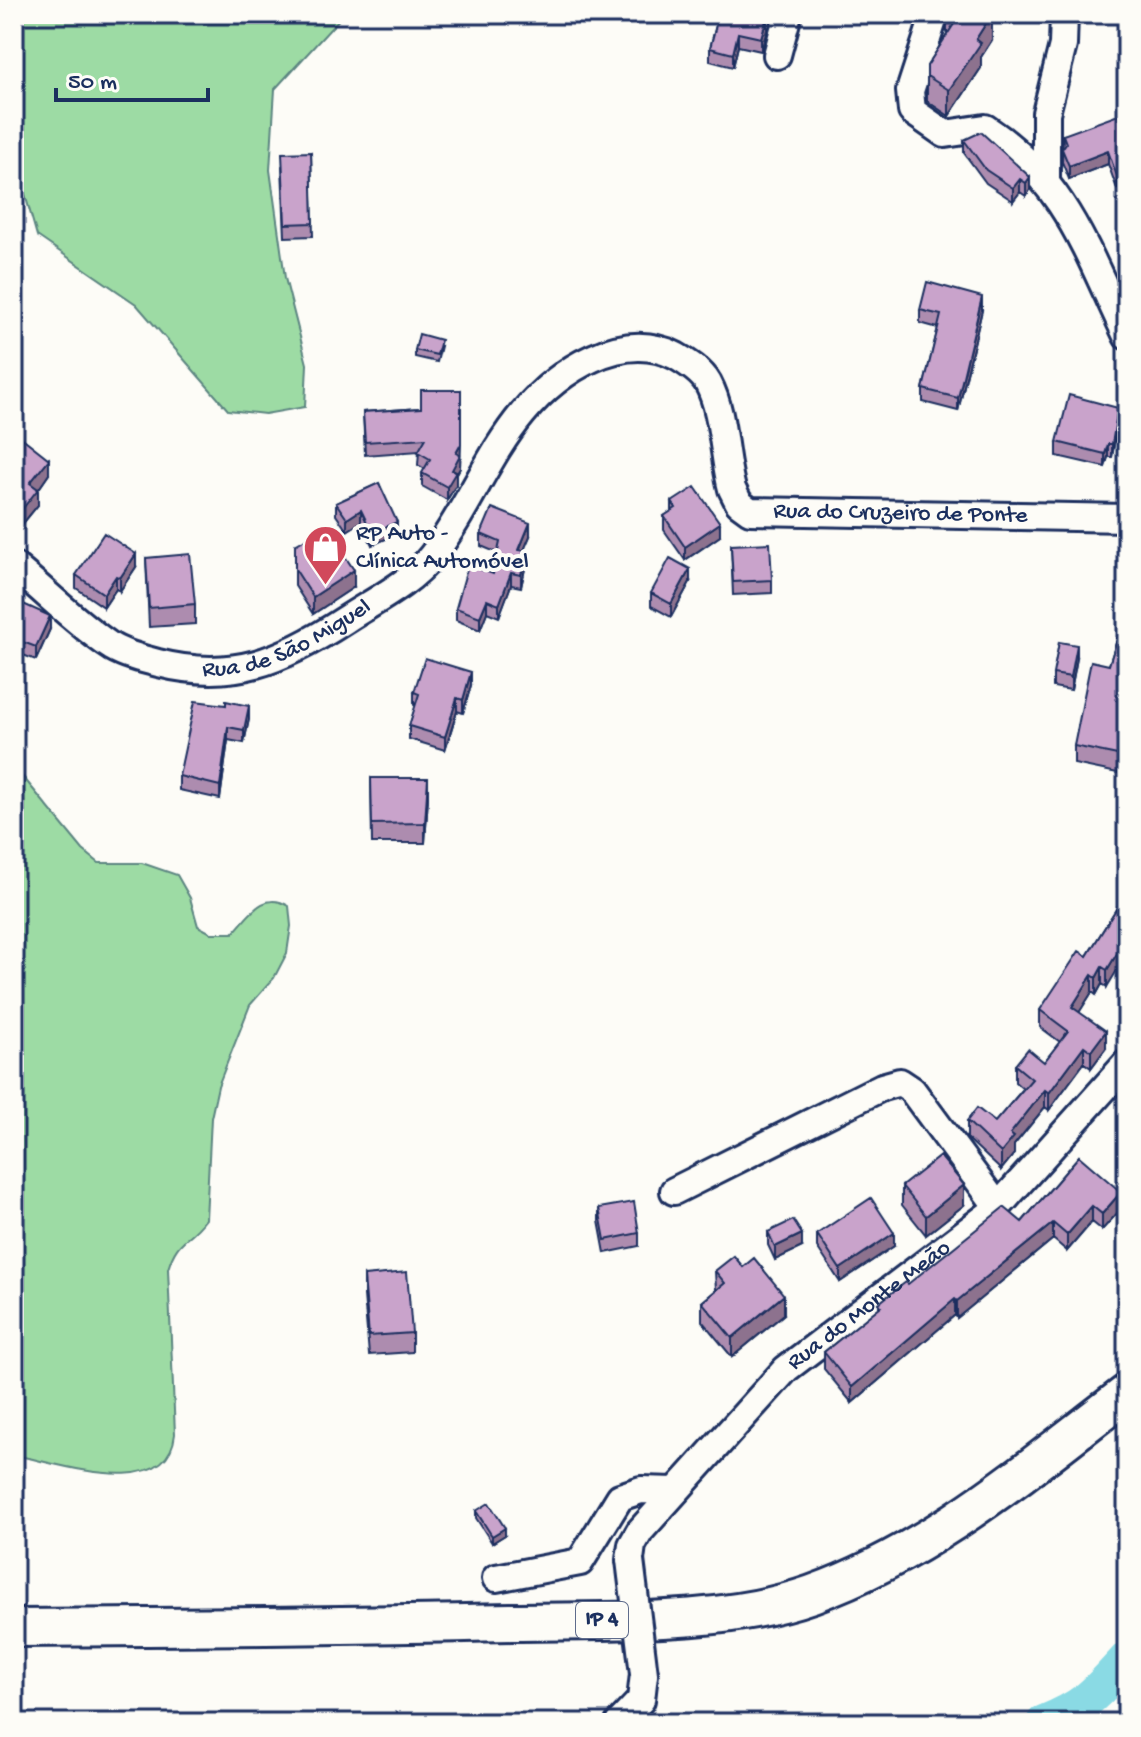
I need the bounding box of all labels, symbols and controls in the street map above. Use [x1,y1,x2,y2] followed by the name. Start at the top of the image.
[56,52,208,102] scale bar
[68,69,117,98] text: 50 m
[773,497,1028,531] street label: Rua do Cruzeiro de Ponte
[356,520,529,577] place label: RP Auto - Clínica Automóvel
[301,524,349,587] shop icon: RP Auto - Clínica Automóvel
[202,593,376,685] street label: Rua de São Miguel
[782,1234,957,1377] street label: Rua do Monte Meão
[576,1602,628,1638] road number: IP 4

